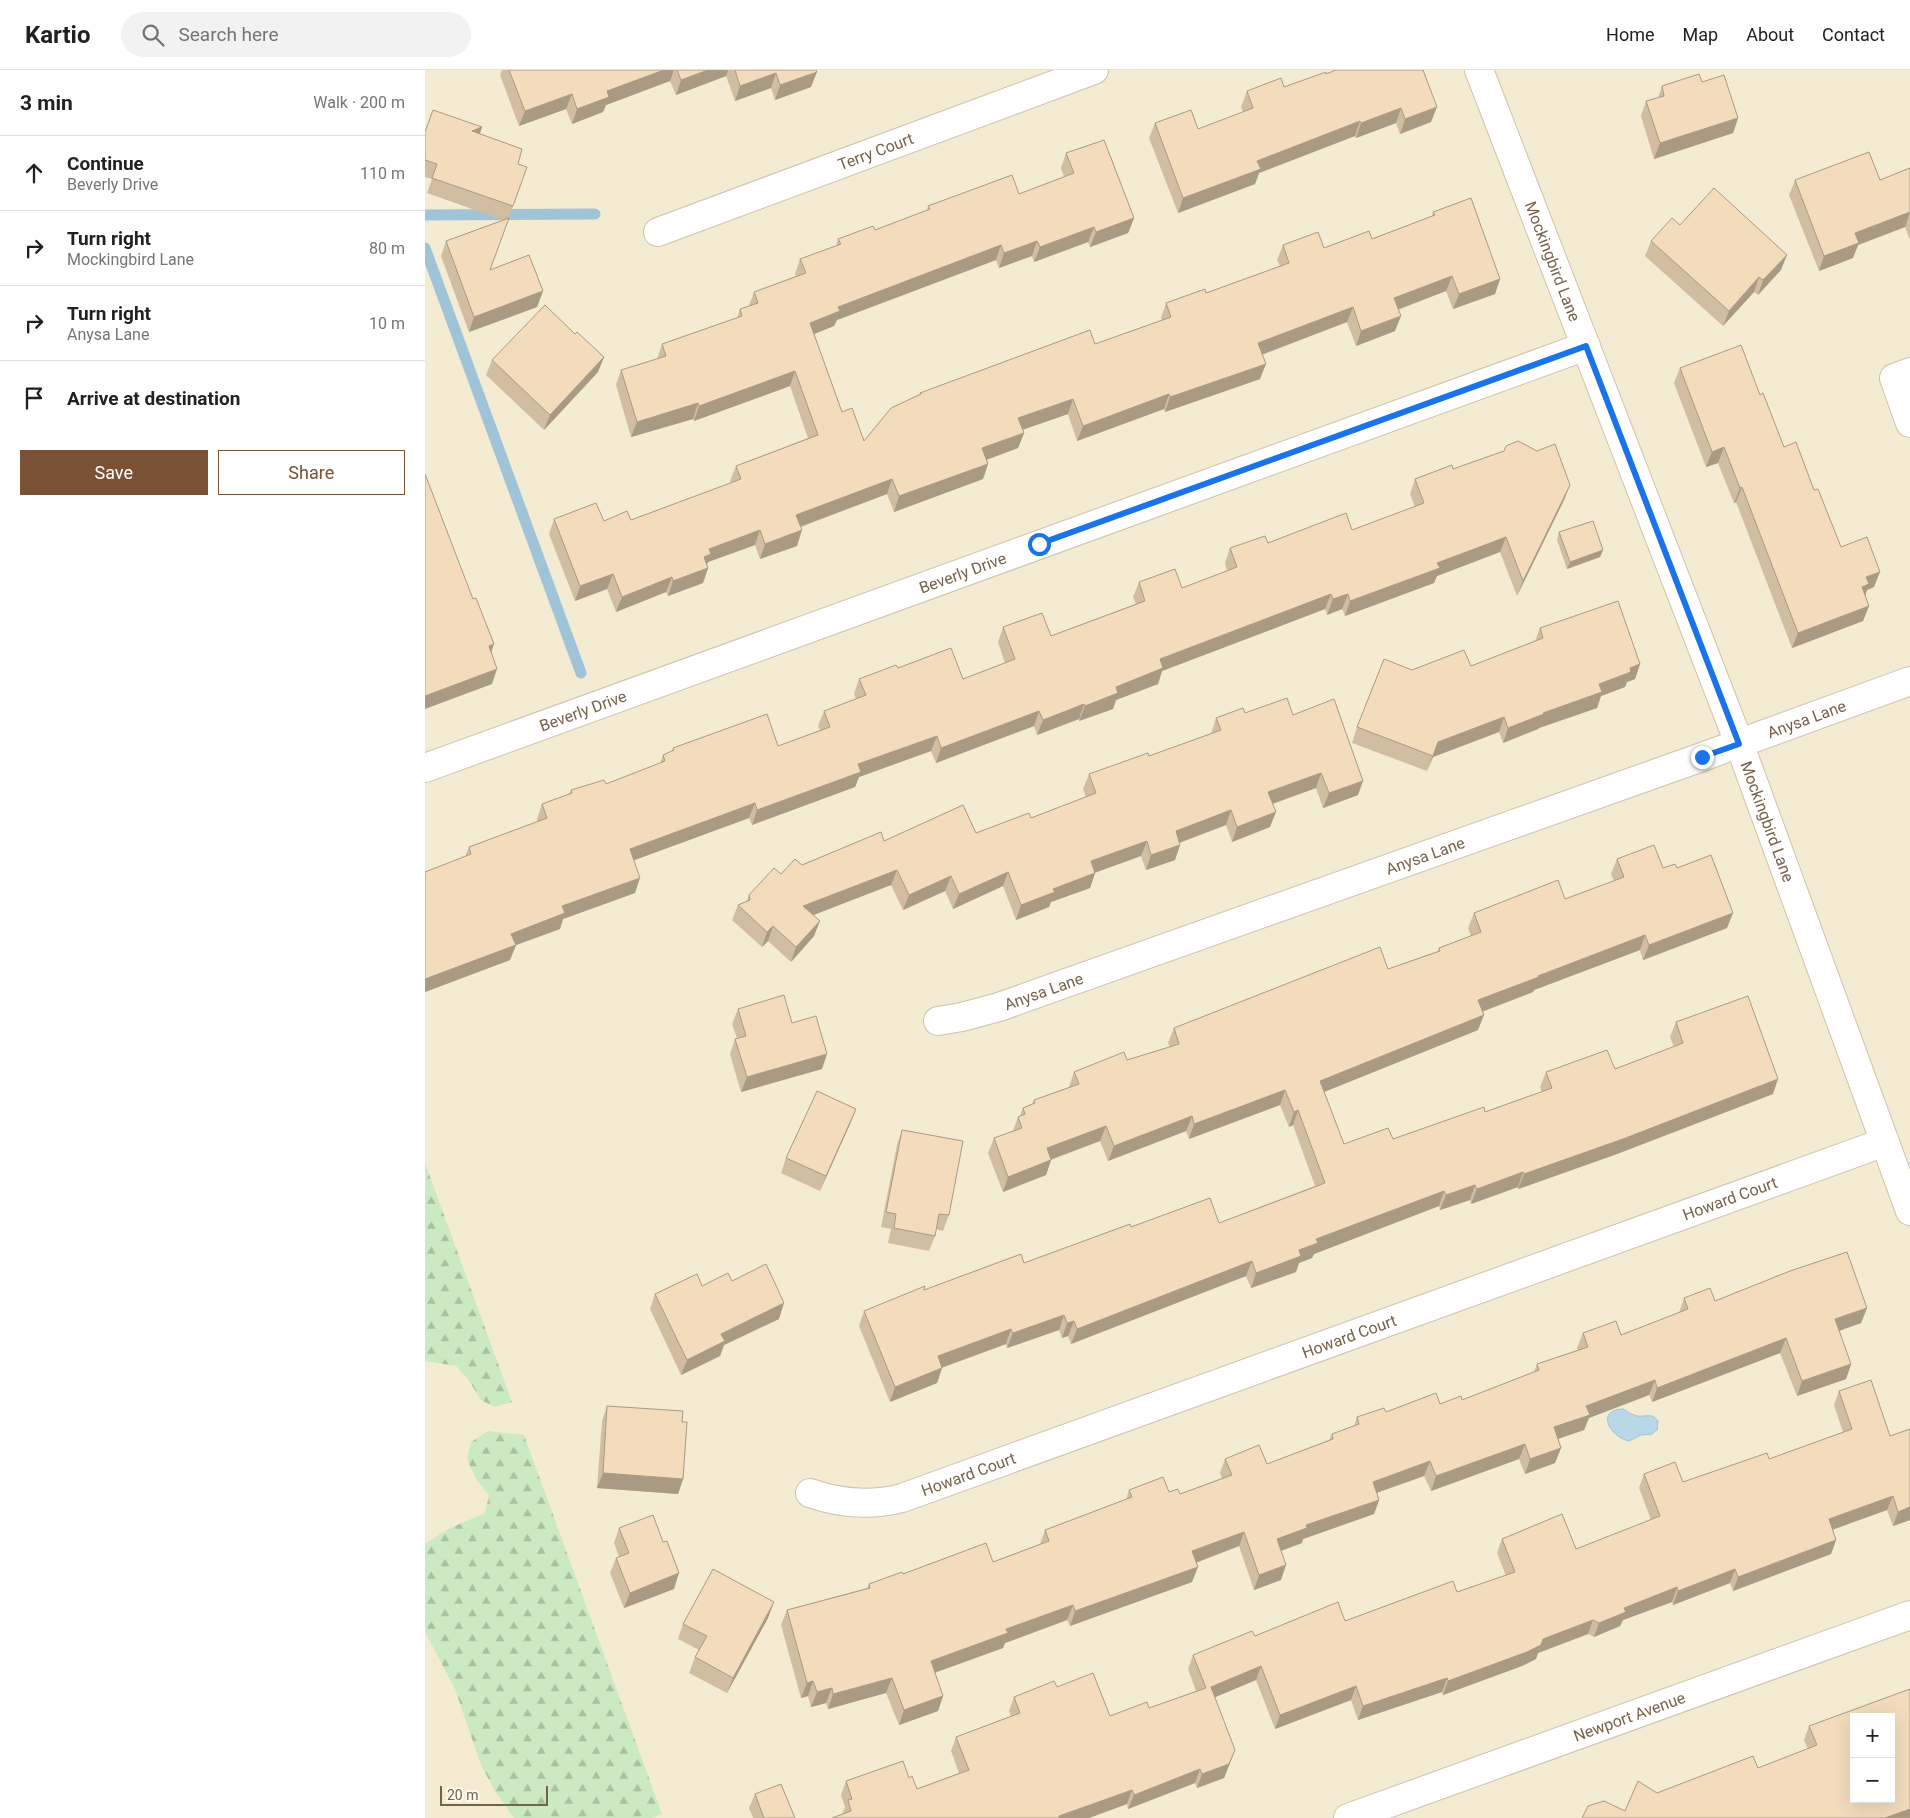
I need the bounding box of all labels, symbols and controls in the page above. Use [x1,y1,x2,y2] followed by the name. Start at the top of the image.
[121,12,471,57] search box
[25,21,91,49] text: Kartio
[139,21,167,49] icon: search
[179,23,278,46] text: Search here
[1606,24,1655,45] text: Home
[1683,24,1718,45] text: Map
[1746,24,1794,45] text: About
[1822,24,1885,45] text: Contact
[20,91,73,115] text: 3 min
[313,93,405,112] text: Walk · 200 m
[835,128,916,174] street label: Terry Court
[67,152,144,175] text: Continue
[20,159,48,187] icon: ahead
[360,164,405,183] text: 110 m
[67,175,158,194] text: Beverly Drive
[1521,199,1585,324] street label: Mockingbird Lane
[67,227,151,250] text: Turn right
[20,234,48,262] icon: right
[369,239,405,258] text: 80 m
[67,250,194,269] text: Mockingbird Lane
[67,302,151,325] text: Turn right
[20,309,48,337] icon: right
[369,314,405,333] text: 10 m
[67,325,149,344] text: Anysa Lane
[20,384,48,412] icon: arrive
[67,387,240,410] text: Arrive at destination
[20,450,208,495] button: Save
[218,450,405,495] button: Share
[1028,533,1051,556] route start
[916,548,1009,597] street label: Beverly Drive
[537,686,629,735] street label: Beverly Drive
[1764,696,1848,742] street label: Anysa Lane
[1691,746,1714,769] route end
[1737,758,1798,884] street label: Mockingbird Lane
[1383,833,1467,878] street label: Anysa Lane
[1002,968,1086,1014] street label: Anysa Lane
[1680,1172,1780,1224] street label: Howard Court
[1299,1310,1399,1362] street label: Howard Court
[918,1448,1018,1500] street label: Howard Court
[1571,1688,1688,1745] street label: Newport Avenue
[1850,1713,1895,1803] map controls
[1850,1713,1895,1758] button: +
[1850,1758,1895,1803] button: −
[440,1783,547,1806] scale bar
[447,1787,479,1803] text: 20 m

